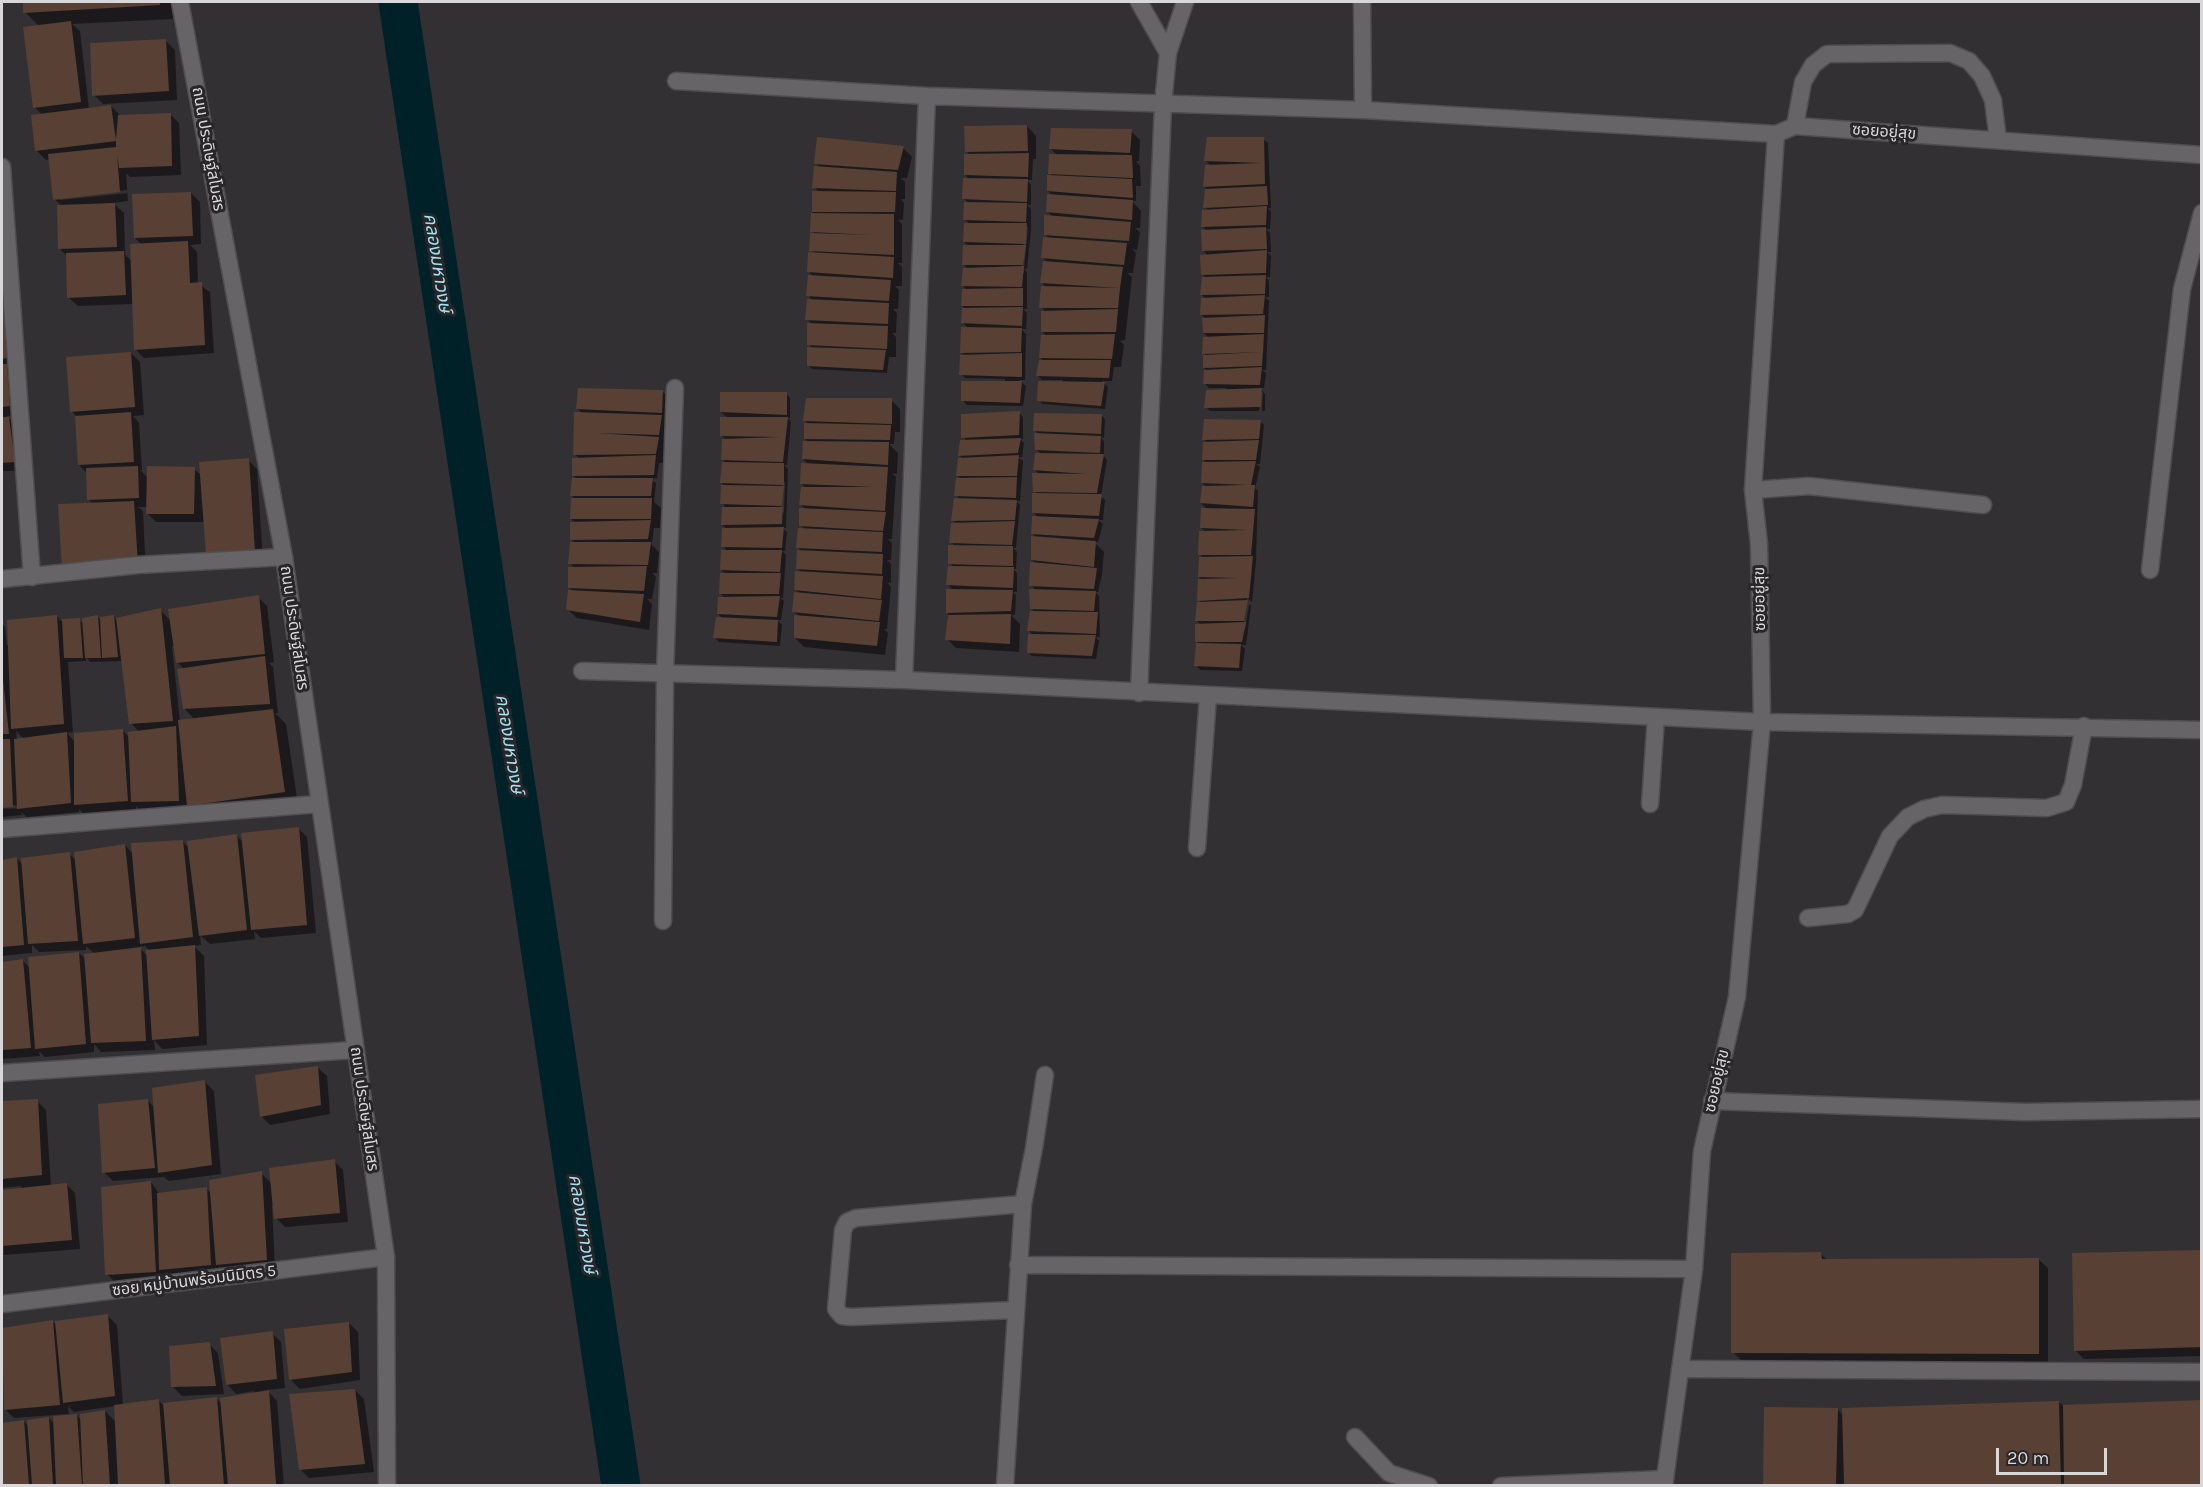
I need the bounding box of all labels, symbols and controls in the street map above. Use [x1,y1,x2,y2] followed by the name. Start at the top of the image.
[188,85,228,213] street label: ถนน ประดิษฐ์สโมสร
[1851,120,1917,144] street label: ซอยอยู่สุข
[418,212,456,314] water label: คลองมหาวงษ์
[276,564,312,692] street label: ถนน ประดิษฐ์สโมสร
[1750,567,1770,631] street label: ซอยอยู่สุข
[490,693,528,795] water label: คลองมหาวงษ์
[346,1045,382,1173] street label: ถนน ประดิษฐ์สโมสร
[1700,1048,1734,1114] street label: ซอยอยู่สุข
[563,1173,601,1275] water label: คลองมหาวงษ์
[111,1261,277,1301] street label: ซอย หมู่บ้านพร้อมนิมิตร 5
[1999,1436,2110,1474] scale bar
[2007,1447,2049,1469] text: 20 m

